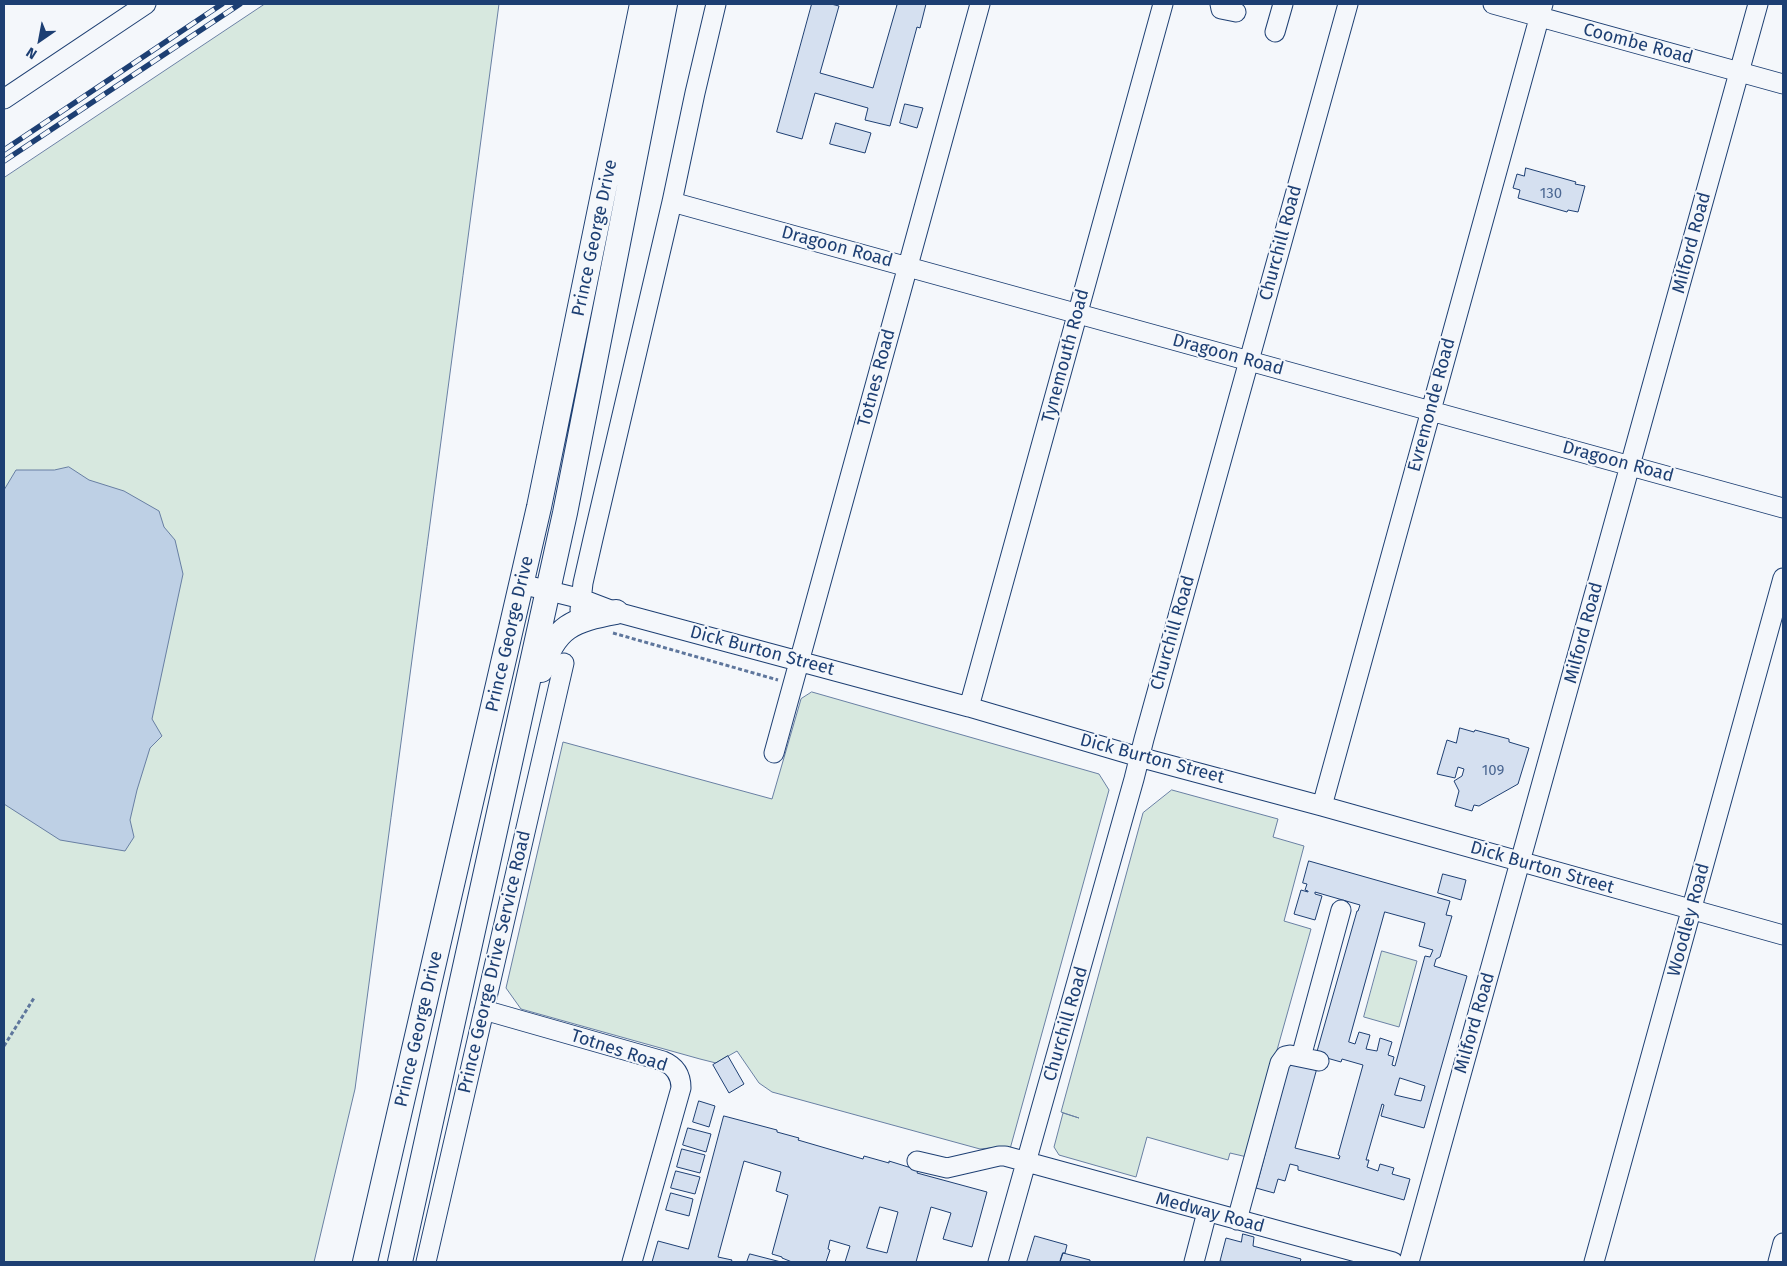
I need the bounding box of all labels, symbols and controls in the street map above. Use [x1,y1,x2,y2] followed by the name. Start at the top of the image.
[15,15,65,65] north arrow
[1581,19,1695,69] street label: Coombe Road
[23,43,40,63] text: N
[568,158,622,318] street label: Prince George Drive
[1255,183,1307,303] street label: Churchill Road
[1540,185,1562,203] house number: 130
[1668,190,1716,296] street label: Milford Road
[779,222,895,272] street label: Dragoon Road
[1038,287,1094,425] street label: Tynemouth Road
[854,327,900,429] street label: Totnes Road
[1170,330,1286,380] street label: Dragoon Road
[1404,336,1460,474] street label: Evremonde Road
[1560,437,1676,487] street label: Dragoon Road
[482,554,538,714] street label: Prince George Drive
[1146,573,1200,693] street label: Churchill Road
[1560,580,1608,686] street label: Milford Road
[687,621,837,681] street label: Dick Burton Street
[1077,729,1227,789] street label: Dick Burton Street
[1482,762,1504,780] house number: 109
[454,828,536,1096] street label: Prince George Drive Service Road
[1468,837,1616,899] street label: Dick Burton Street
[1663,861,1715,979] street label: Woodley Road
[391,949,447,1109] street label: Prince George Drive
[1039,964,1093,1084] street label: Churchill Road
[1450,970,1500,1076] street label: Milford Road
[568,1025,670,1077] street label: Totnes Road
[1153,1188,1267,1238] street label: Medway Road

